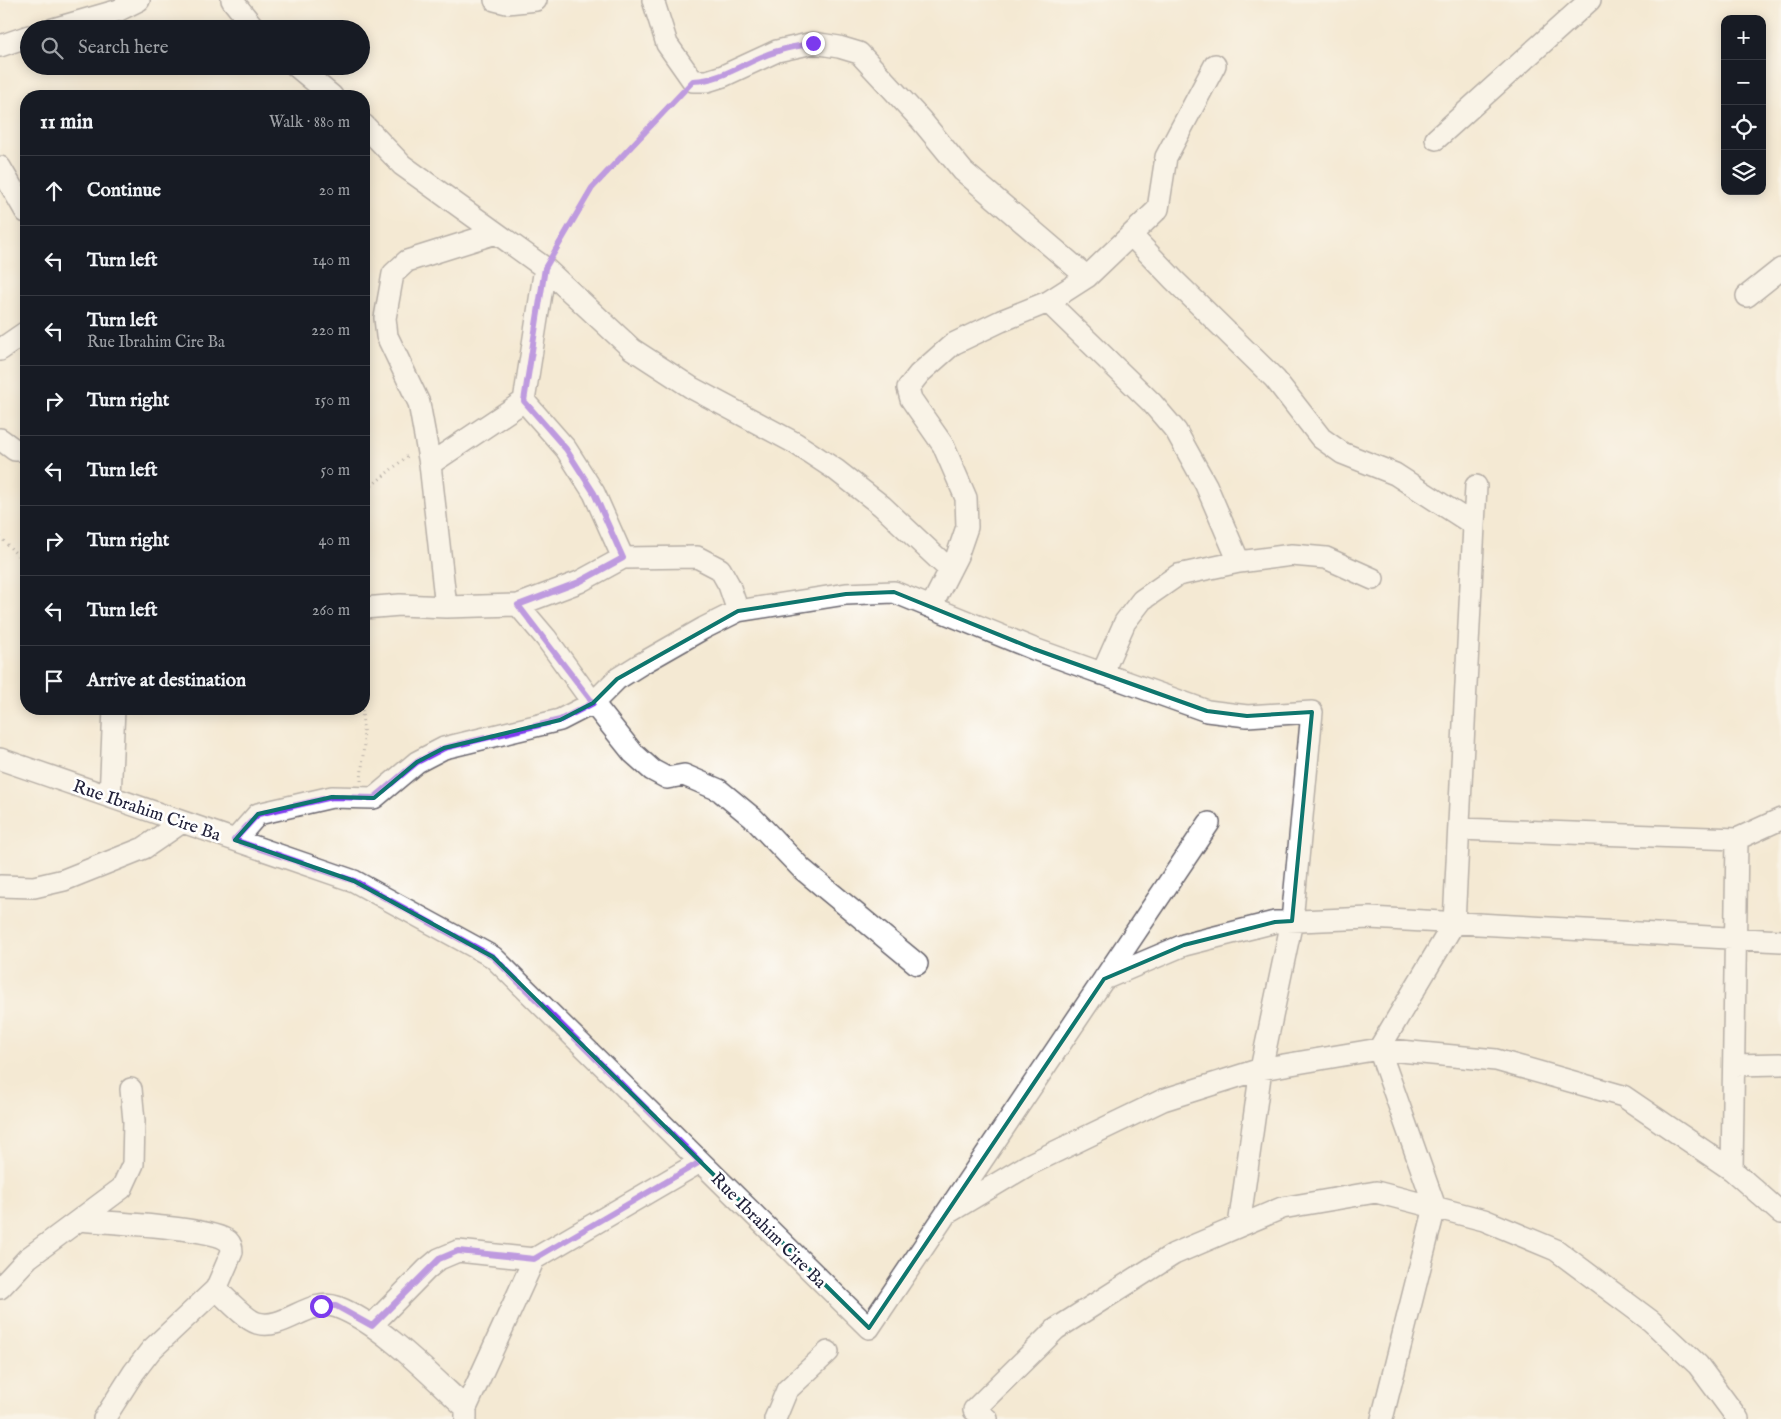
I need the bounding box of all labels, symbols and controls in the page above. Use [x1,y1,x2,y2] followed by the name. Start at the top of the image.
[1721,15,1766,195] map controls
[1721,15,1766,60] button: +
[20,20,370,75] search box
[802,32,825,55] route end
[38,34,66,62] icon: search
[78,36,169,60] text: Search here
[1721,60,1766,105] button: −
[1721,105,1766,150] button: locate
[40,109,93,136] text: 11 min
[269,113,350,133] text: Walk · 880 m
[1721,150,1766,195] button: layers
[40,177,68,205] icon: ahead
[87,179,161,203] text: Continue
[319,181,350,201] text: 20 m
[40,247,68,275] icon: left
[87,249,158,273] text: Turn left
[312,251,350,271] text: 140 m
[87,309,158,333] text: Turn left
[40,317,68,345] icon: left
[311,321,350,341] text: 220 m
[87,333,225,353] text: Rue Ibrahim Cire Ba
[40,387,68,415] icon: right
[87,389,169,413] text: Turn right
[315,391,350,411] text: 150 m
[40,457,68,485] icon: left
[87,459,158,483] text: Turn left
[321,461,350,481] text: 50 m
[40,527,68,555] icon: right
[87,529,169,553] text: Turn right
[318,531,350,551] text: 40 m
[40,597,68,625] icon: left
[87,599,158,623] text: Turn left
[312,601,350,621] text: 260 m
[40,667,68,695] icon: arrive
[87,669,246,693] text: Arrive at destination
[69,775,224,848] street label: Rue Ibrahim Cire Ba
[705,1168,831,1294] street label: Rue Ibrahim Cire Ba
[310,1295,333,1318] route start

